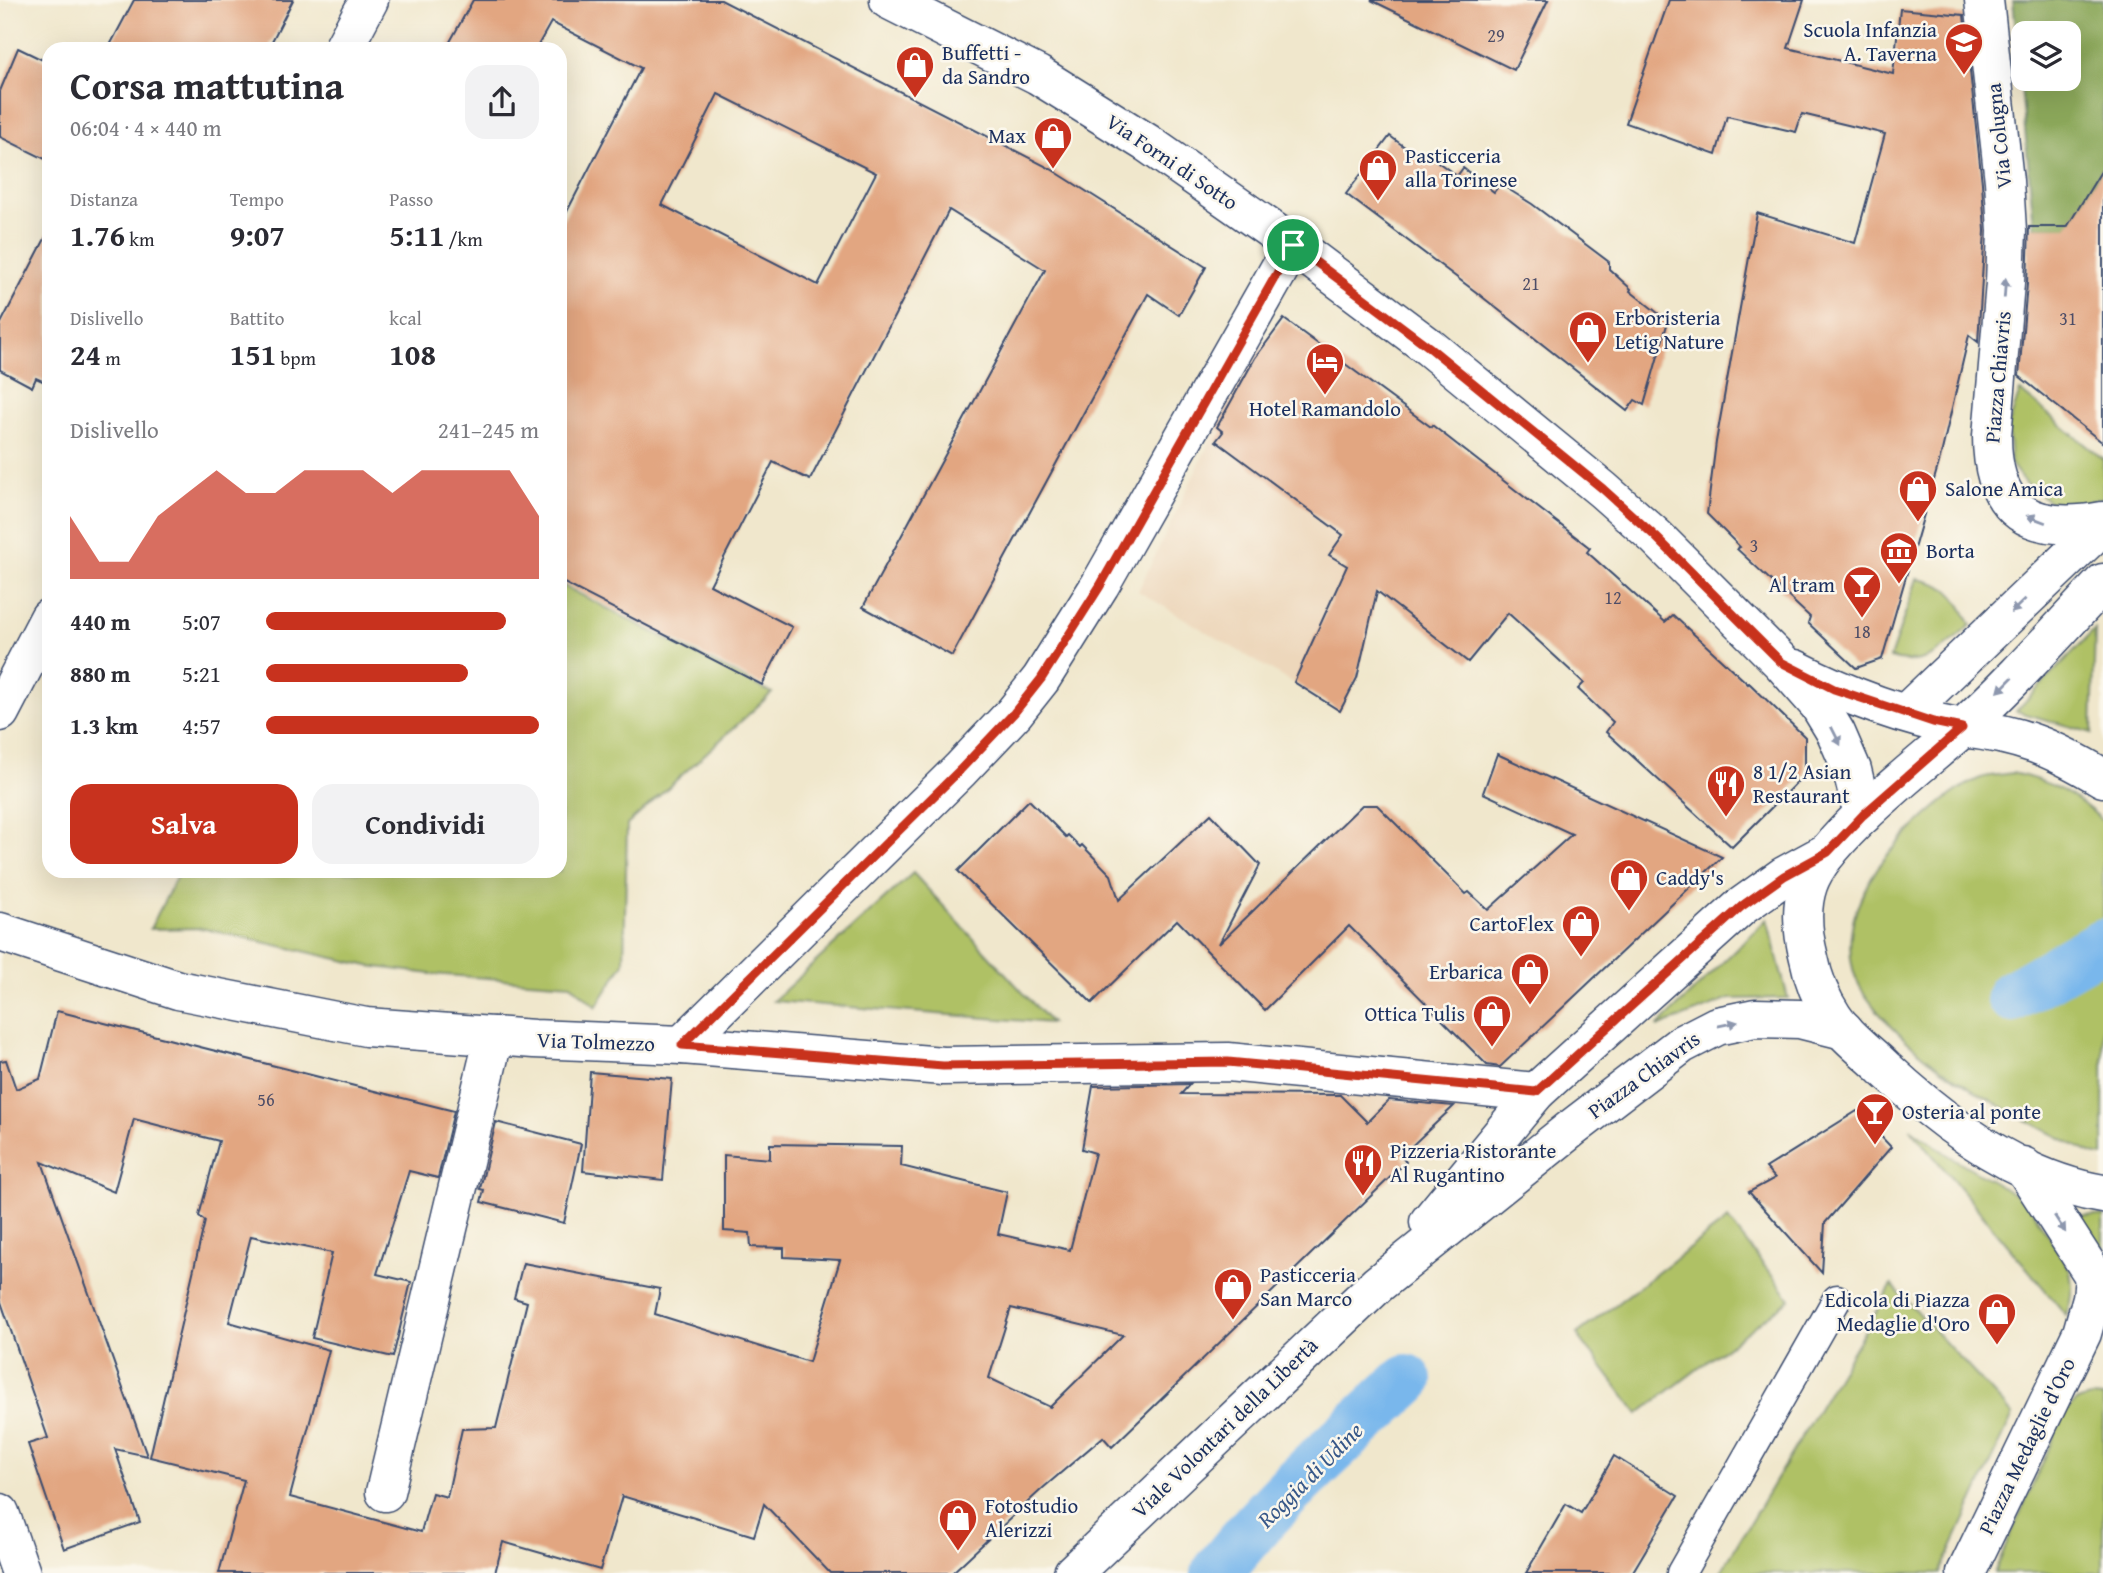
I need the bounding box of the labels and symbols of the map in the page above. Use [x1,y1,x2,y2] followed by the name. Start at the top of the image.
[1803,14,1937,69] place label: Scuola Infanzia A. Taverna
[1943,21,1985,76] school or university icon: Scuola Infanzia A. Taverna
[1487,22,1505,49] house number: 29
[942,37,1030,92] place label: Buffetti - da Sandro
[894,44,936,99] shop icon: Buffetti - da Sandro
[1978,82,2019,190] street label: Via Colugna
[1100,106,1245,217] street label: Via Forni di Sotto
[1032,115,1074,170] shop icon: Max
[988,120,1026,151] place label: Max
[1405,140,1517,195] place label: Pasticceria alla Torinese
[1357,147,1399,202] shop icon: Pasticceria alla Torinese
[1263,215,1323,275] pin
[1522,270,1540,297] house number: 21
[2000,276,2011,298] one-way arrow
[1615,302,1724,357] place label: Erboristeria Letig Nature
[2059,305,2077,332] house number: 31
[1567,309,1609,364] shop icon: Erboristeria Letig Nature
[1976,310,2019,444] street label: Piazza Chiavris
[1304,341,1346,396] hotel icon: Hotel Ramandolo
[1249,393,1401,424] place label: Hotel Ramandolo
[1897,468,1939,523] shop icon: Salone Amica
[1945,473,2063,504] place label: Salone Amica
[2026,514,2047,525] one-way arrow
[1878,530,1920,585] museum icon: Borta
[1750,532,1758,559] house number: 3
[1926,535,1975,566] place label: Borta
[1841,564,1883,619] bar icon: Al tram
[1769,569,1835,600] place label: Al tram
[1604,584,1622,611] house number: 12
[2010,597,2027,613] one-way arrow
[1853,618,1871,645] house number: 18
[1997,677,2014,693] one-way arrow
[1830,726,1842,746] one-way arrow
[1753,756,1851,811] place label: 8 1/2 Asian Restaurant
[1705,763,1747,818] restaurant icon: 8 1/2 Asian Restaurant
[1608,857,1650,912] shop icon: Caddy's
[1656,862,1724,893] place label: Caddy's
[1560,903,1602,958] shop icon: CartoFlex
[1470,908,1554,939] place label: CartoFlex
[1509,951,1551,1006] shop icon: Erbarica
[1429,956,1503,987] place label: Erbarica
[1471,993,1513,1048] shop icon: Ottica Tulis
[1364,998,1465,1029] place label: Ottica Tulis
[1717,1018,1739,1029] one-way arrow
[1581,1023,1706,1126] street label: Piazza Chiavris
[537,1024,655,1059] street label: Via Tolmezzo
[257,1086,275,1113] house number: 56
[1854,1091,1896,1146] bar icon: Osteria al ponte
[1902,1096,2041,1127] place label: Osteria al ponte
[1390,1135,1557,1190] place label: Pizzeria Ristorante Al Rugantino
[1342,1142,1384,1197] restaurant icon: Pizzeria Ristorante Al Rugantino
[2053,1214,2066,1233] one-way arrow
[1260,1259,1356,1314] place label: Pasticceria San Marco
[1212,1266,1254,1321] shop icon: Pasticceria San Marco
[1825,1284,1970,1339] place label: Edicola di Piazza Medaglie d'Oro
[1976,1291,2018,1346] shop icon: Edicola di Piazza Medaglie d'Oro
[1125,1330,1325,1525] street label: Viale Volontari della Libertà
[1970,1352,2083,1539] street label: Piazza Medaglie d'Oro
[1249,1414,1370,1536] water label: Roggia di Udine
[985,1490,1078,1545] place label: Fotostudio Alerizzi
[937,1497,979,1552] shop icon: Fotostudio Alerizzi

